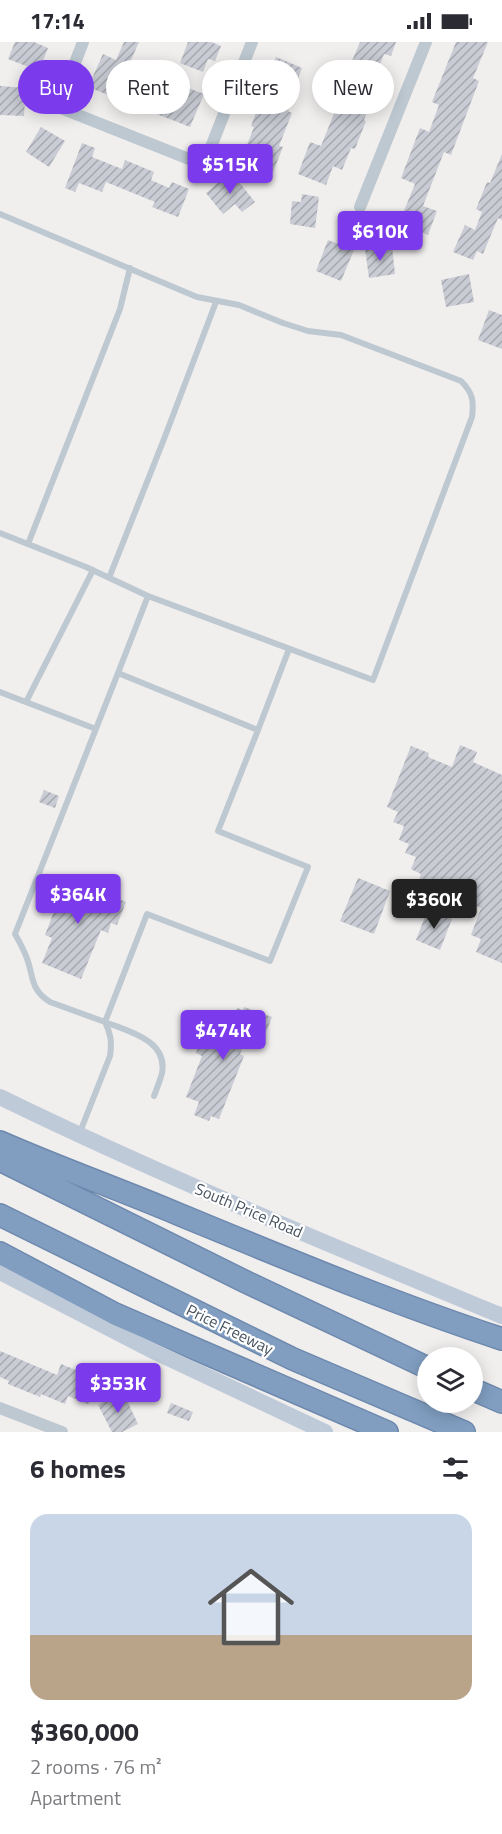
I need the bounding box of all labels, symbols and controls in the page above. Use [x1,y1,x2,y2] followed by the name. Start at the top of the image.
[30,4,85,38] text: 17:14
[18,60,94,114] chip: Buy
[106,60,190,114] chip: Rent
[202,60,300,114] chip: Filters
[312,60,394,114] chip: New
[188,144,272,195] pin: $515K
[202,148,258,179] text: $515K
[338,211,422,262] pin: $610K
[352,215,408,246] text: $610K
[36,874,120,925] pin: $364K
[50,878,106,909] text: $364K
[392,879,476,930] pin: $360K
[406,883,462,914] text: $360K
[181,1010,265,1061] pin: $474K
[195,1014,251,1045] text: $474K
[191,1176,307,1244] street label: South Price Road
[182,1298,278,1361] street label: Price Freeway
[417,1347,483,1413] map controls
[417,1347,483,1413] button: layers
[76,1363,160,1414] pin: $353K
[90,1367,146,1398] text: $353K
[30,1449,126,1488] text: 6 homes
[439,1452,472,1485] icon: filters
[197,1553,305,1661] icon: home
[30,1712,139,1751] text: $360,000
[30,1751,162,1782] text: 2 rooms · 76 m²
[30,1782,121,1813] text: Apartment

